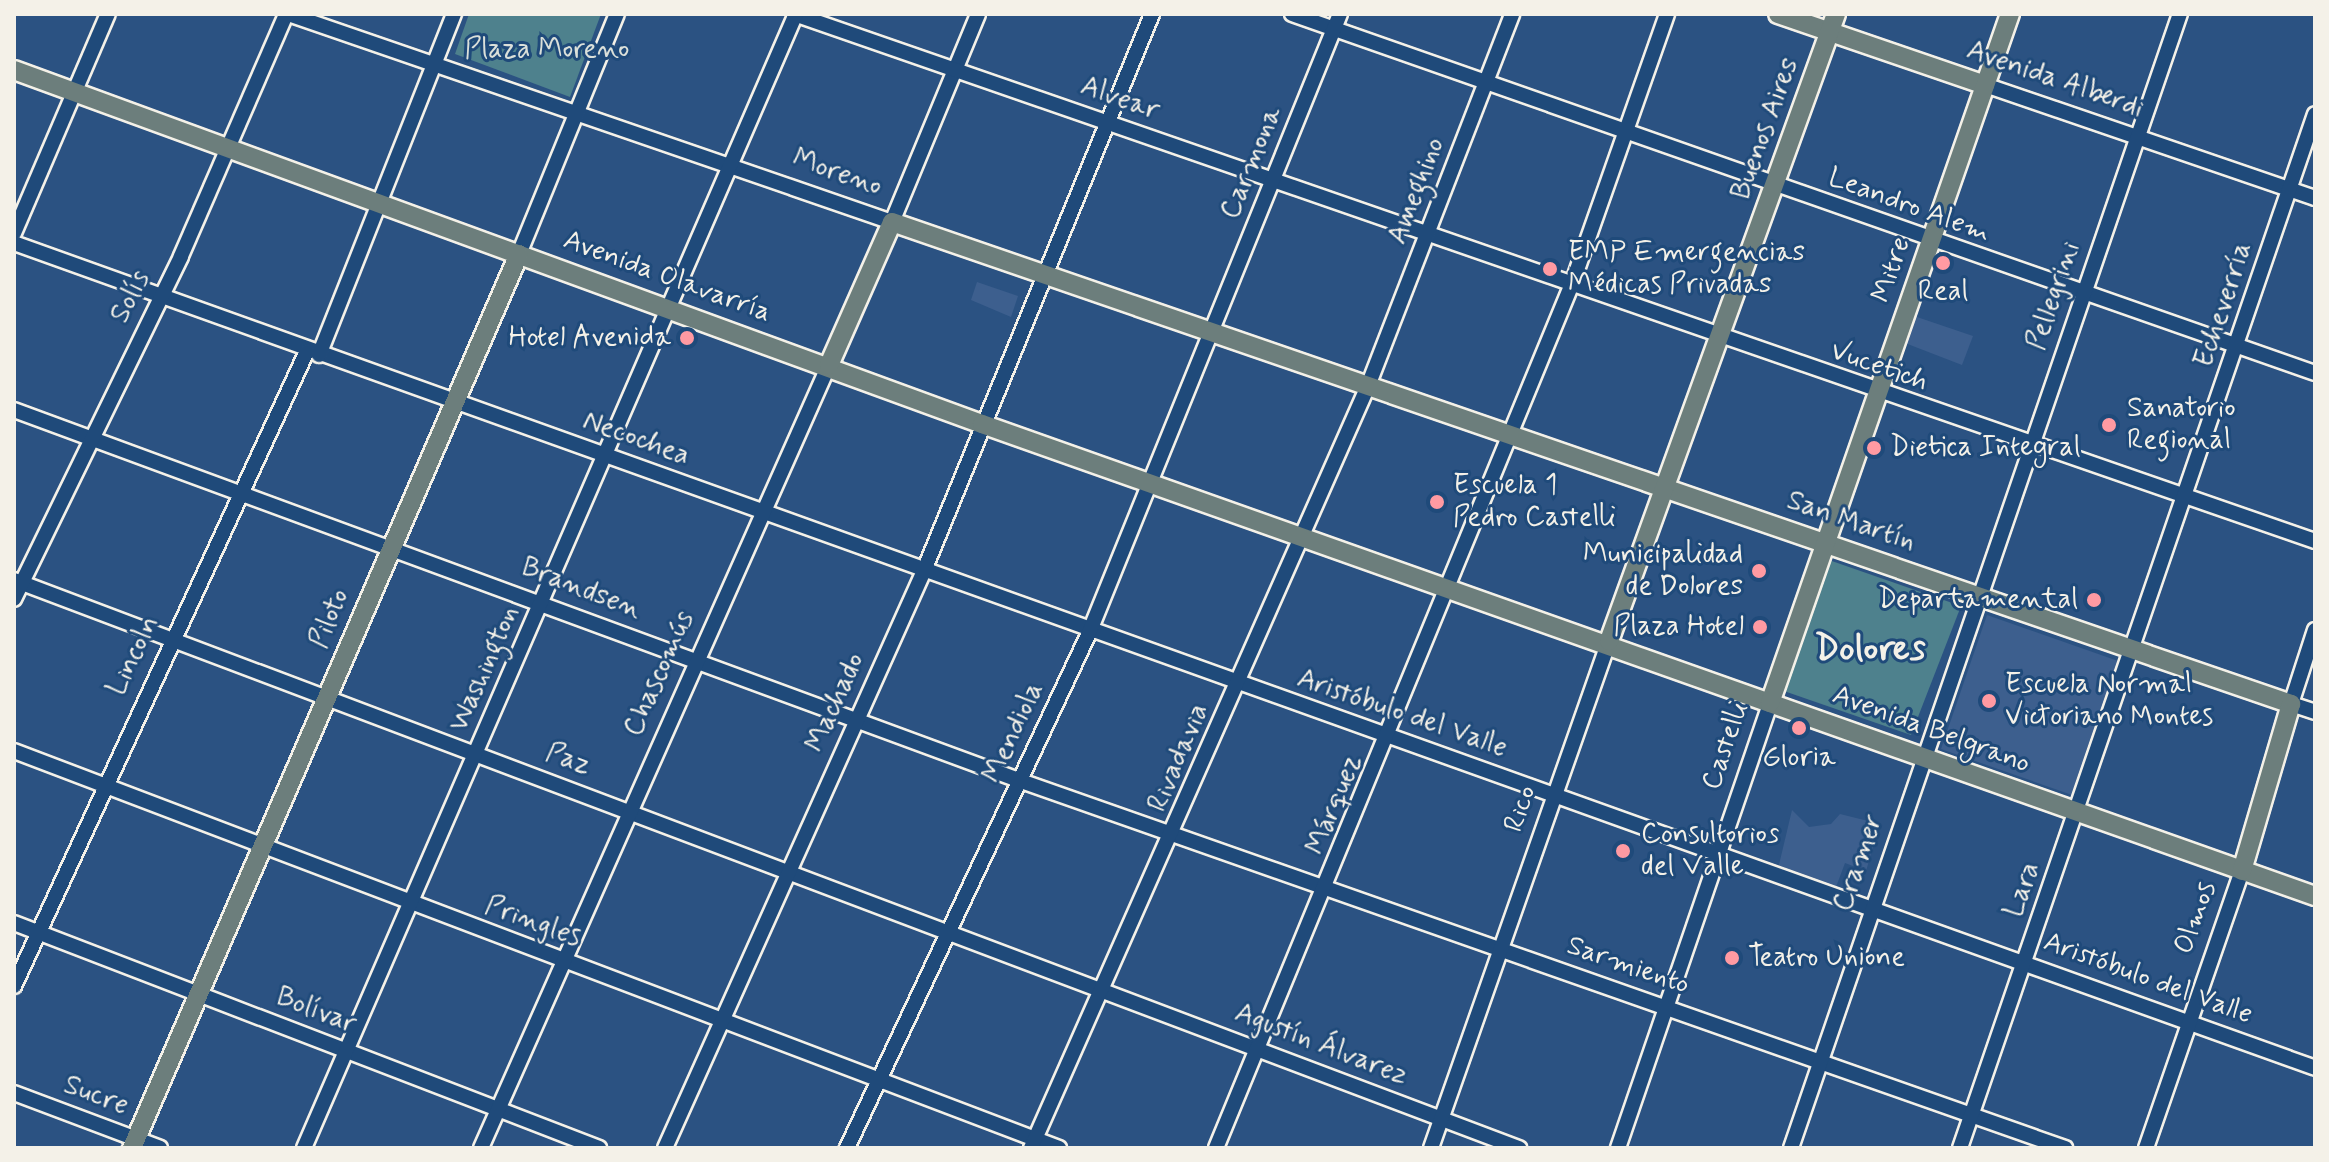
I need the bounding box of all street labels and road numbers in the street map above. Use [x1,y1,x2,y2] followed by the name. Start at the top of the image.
[1962,34,2148,126] street label: Avenida Alberdi
[1725,53,1807,205] street label: Buenos Aires
[1076,70,1164,128] street label: Alvear
[1214,102,1290,224] street label: Carmona
[1381,133,1453,249] street label: Ameghino
[788,142,886,204] street label: Moreno
[1823,161,1995,251] street label: Leandro Alem
[559,224,775,330] street label: Avenida Olavarría
[1865,233,1919,307] street label: Mitre
[2020,237,2088,355] street label: Pellegrini
[2188,238,2260,372] street label: Echeverría
[104,265,158,329] street label: Solís
[1826,335,1932,399] street label: Vucetich
[578,404,694,474] street label: Necochea
[1780,484,1922,560] street label: San Martín
[516,551,646,627] street label: Brandsen
[303,584,357,654] street label: Piloto
[442,601,528,737] street label: Washington
[617,606,703,742] street label: Chascomús
[100,611,168,701] street label: Lincoln
[799,648,873,758] street label: Machado
[1294,663,1510,765] street label: Aristóbulo del Valle
[976,677,1052,789] street label: Mendiola
[1829,679,2033,781] street label: Avenida Belgrano
[1695,698,1757,794] street label: Castelli
[1141,699,1217,817] street label: Rivadavia
[541,736,595,784] street label: Paz
[1300,750,1370,860] street label: Márquez
[1497,781,1545,837] street label: Rico
[1827,810,1891,916] street label: Cramer
[1998,858,2048,922] street label: Lara
[2167,877,2225,959] street label: Olmos
[480,889,586,955] street label: Pringles
[2040,926,2256,1032] street label: Aristóbulo del Valle
[1562,929,1694,1003] street label: Sarmiento
[271,980,361,1042] street label: Bolívar
[1230,997,1412,1093] street label: Agustín Álvarez
[59,1069,133,1123] street label: Sucre

